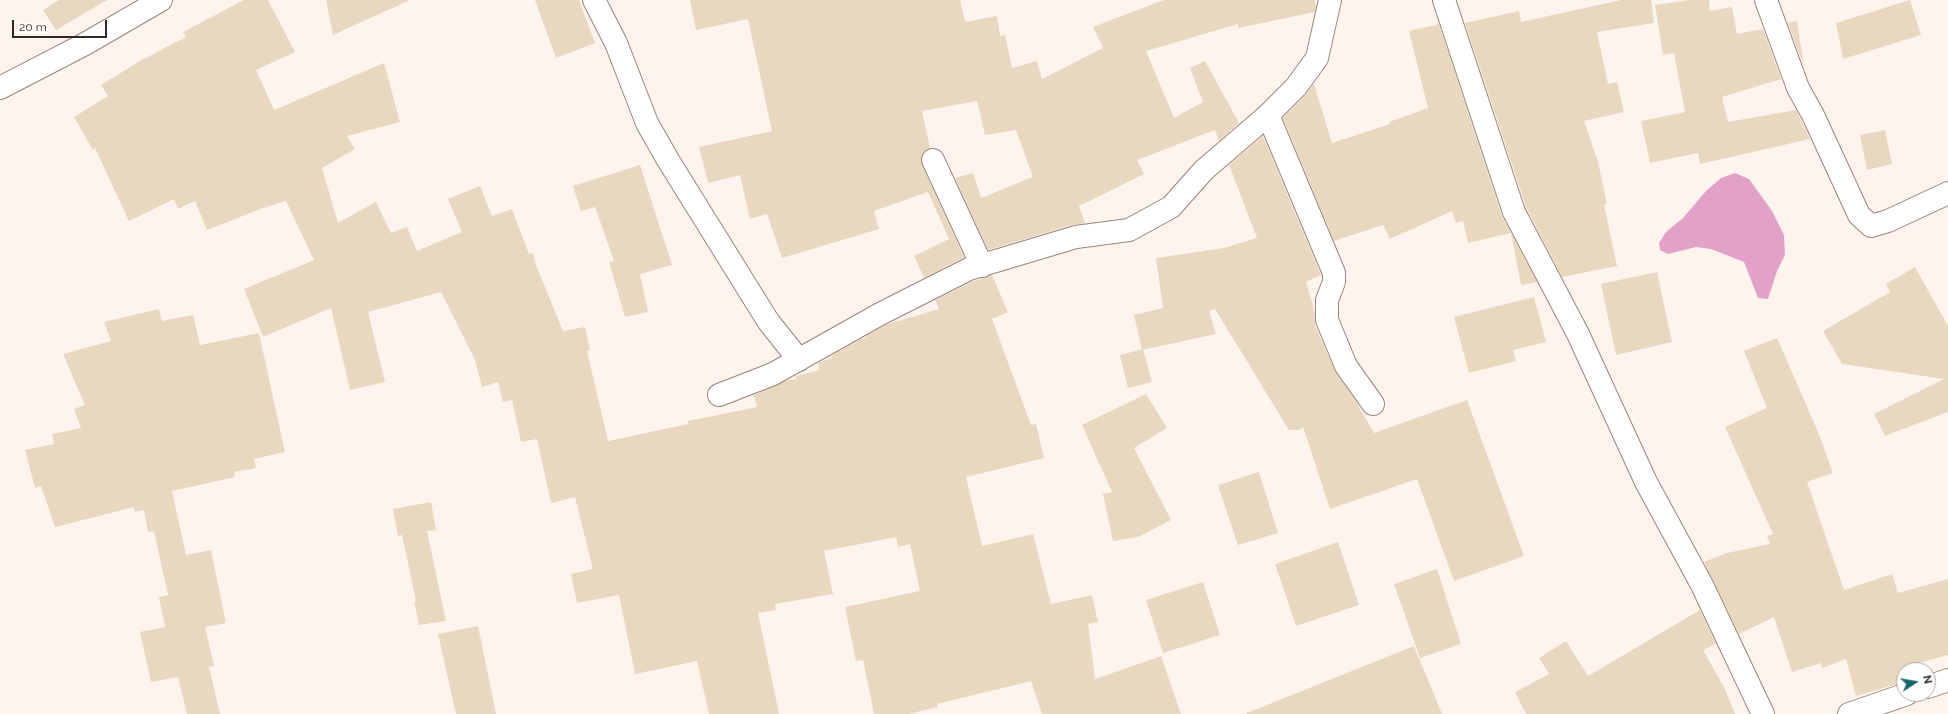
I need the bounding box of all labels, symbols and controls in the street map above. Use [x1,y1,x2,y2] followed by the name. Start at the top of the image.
[14,12,109,38] scale bar
[19,20,47,34] text: 20 m
[1896,662,1936,702] north arrow
[1920,674,1934,685] text: N

